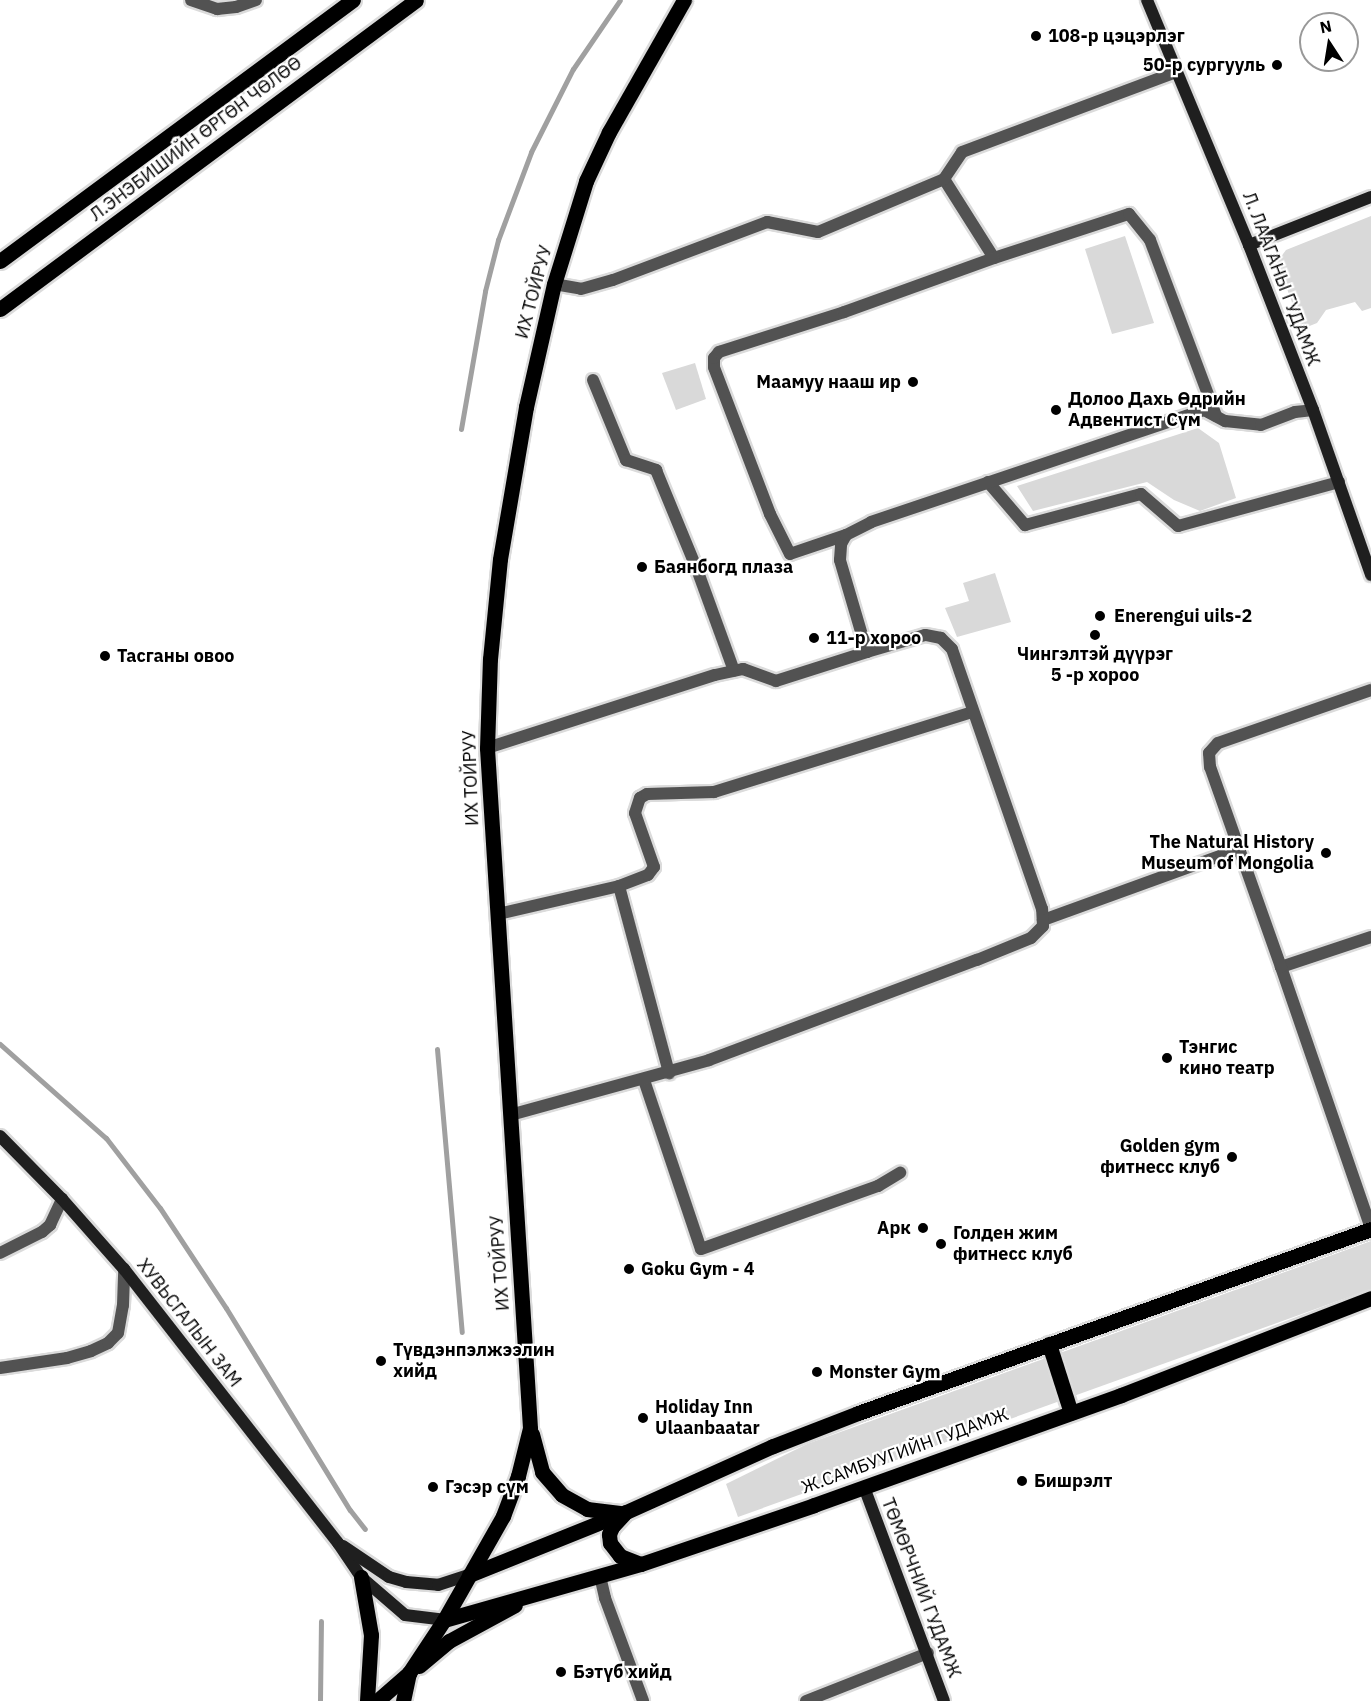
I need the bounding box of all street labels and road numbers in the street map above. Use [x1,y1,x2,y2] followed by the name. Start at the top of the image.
[86,52,306,226] street label: Л.ЭНЭБИШИЙН ӨРГӨН ЧӨЛӨӨ
[1238,189,1324,369] street label: Л. ЛААГАНЫ ГУДАМЖ
[511,243,557,341] street label: ИХ ТОЙРУУ
[459,730,483,826] street label: ИХ ТОЙРУУ
[486,1214,514,1312] street label: ИХ ТОЙРУУ
[132,1255,246,1391] street label: ХУВЬСГАЛЫН ЗАМ
[798,1403,1012,1499] street label: Ж.САМБУУГИЙН ГУДАМЖ
[877,1495,965,1681] street label: ТӨМӨРЧНИЙ ГУДАМЖ

